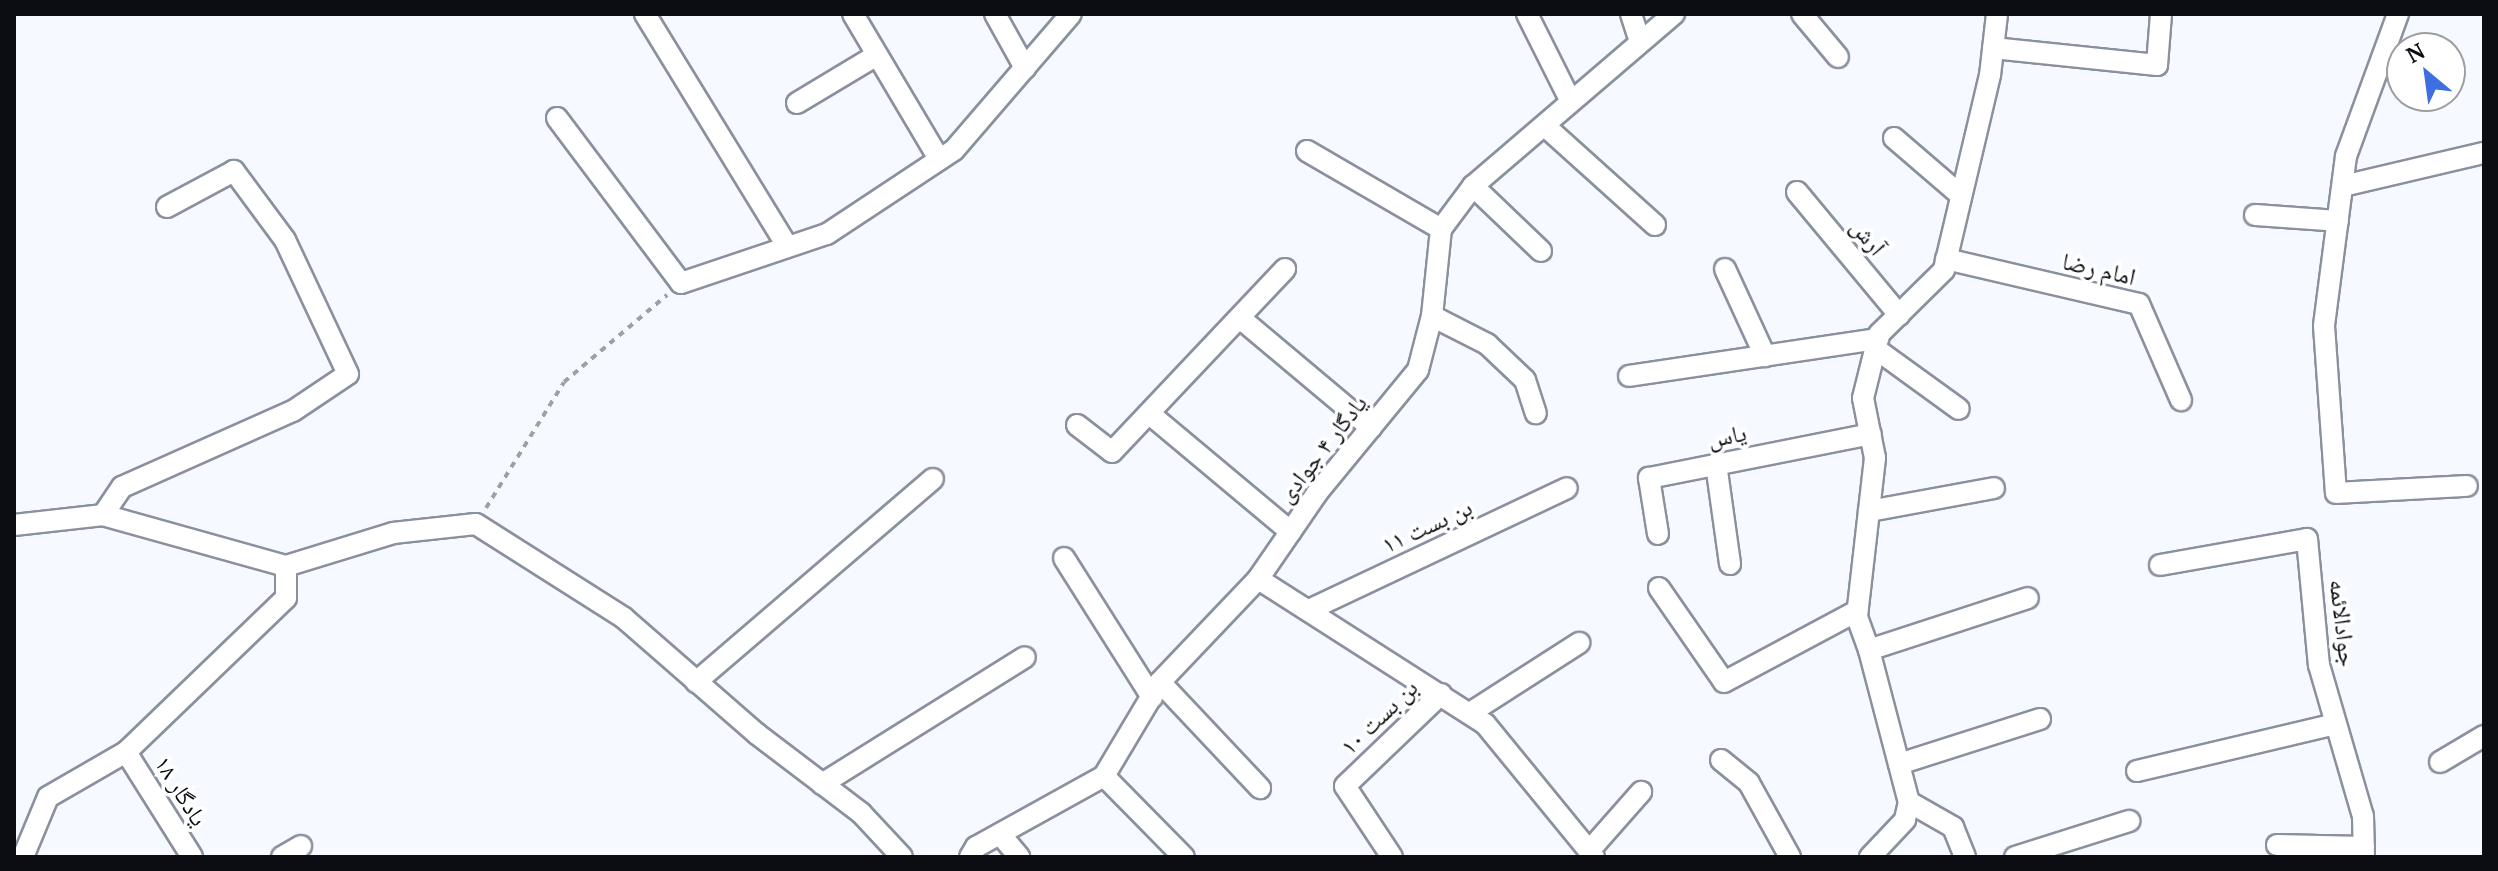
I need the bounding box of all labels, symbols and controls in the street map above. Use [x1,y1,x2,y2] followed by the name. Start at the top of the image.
[2386,32,2466,112] north arrow
[2401,36,2429,69] text: N
[1844,213,1892,261] street label: آرش
[2059,247,2139,291] street label: امام رضا
[1271,389,1373,509] street label: یادگار ۴ جوادی
[1705,418,1749,454] street label: یاس
[1377,493,1477,559] street label: بن بست ۱۱
[2323,578,2363,668] street label: جوادالائمه
[1334,673,1424,761] street label: بن بست ۱۰
[148,751,214,831] street label: یادگار ۱۸

